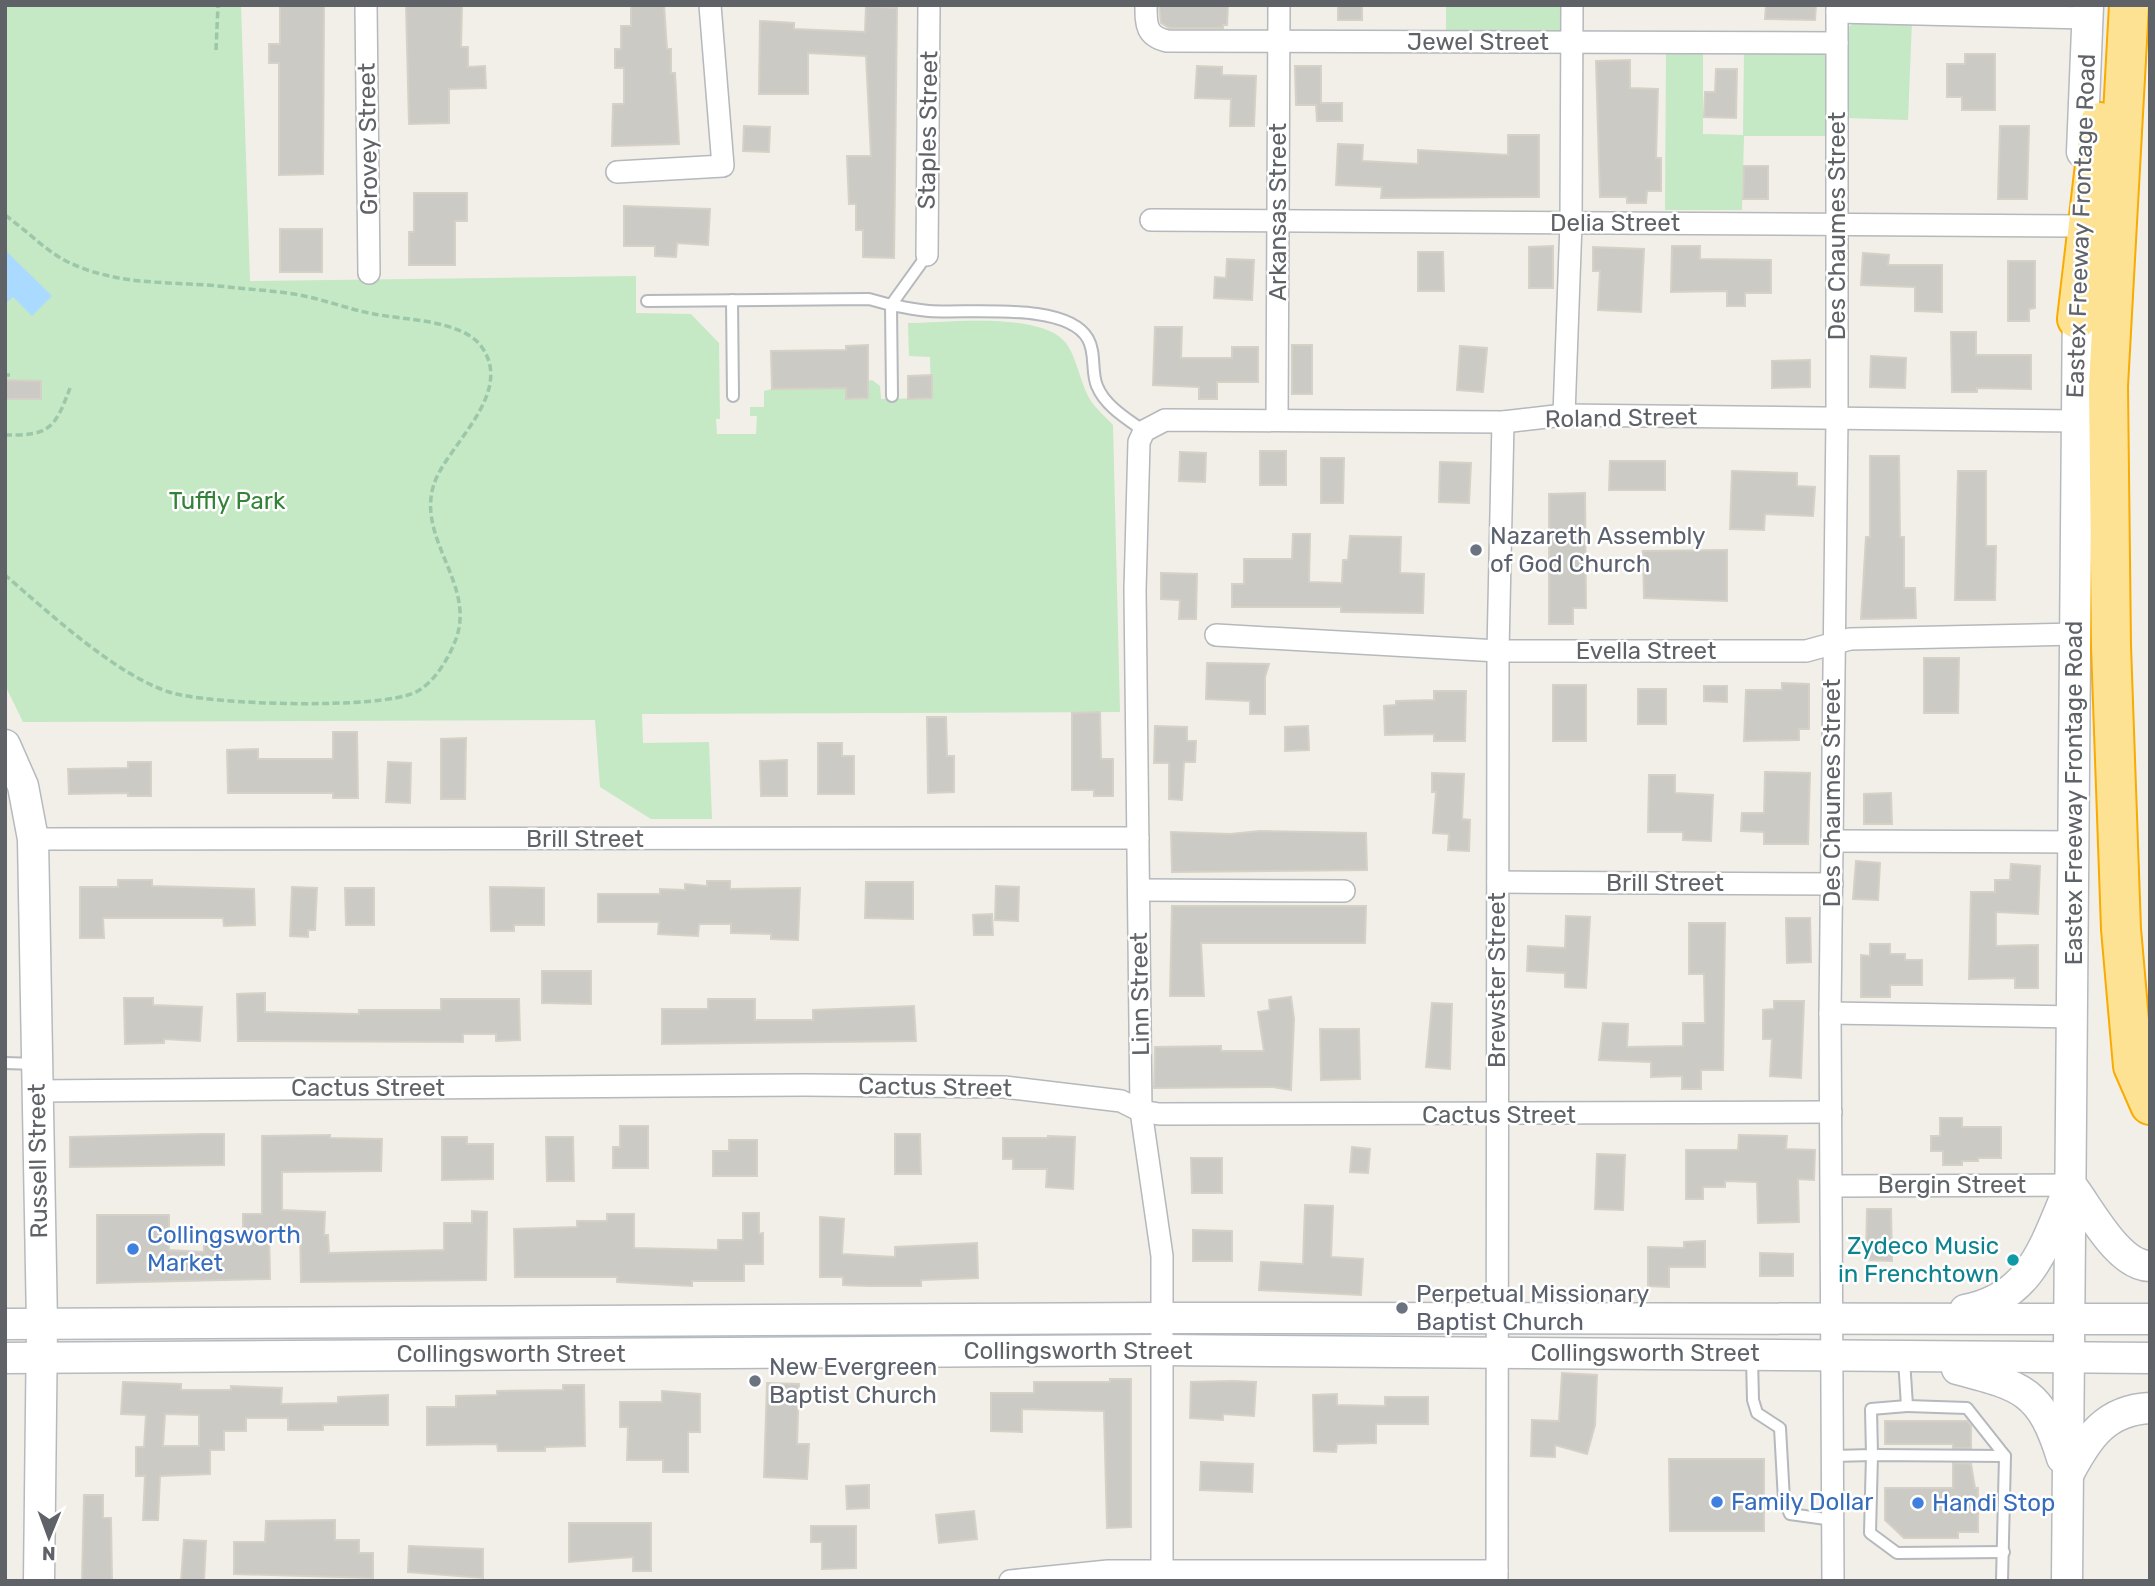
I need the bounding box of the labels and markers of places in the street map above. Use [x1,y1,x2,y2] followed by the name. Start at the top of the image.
[1490,522,1706,578] place label: Nazareth Assembly of God Church
[1468,542,1484,558] marker: Nazareth Assembly of God Church
[147,1221,301,1277] place label: Collingsworth Market
[1838,1232,1999,1288] place label: Zydeco Music in Frenchtown
[125,1241,141,1257] marker: Collingsworth Market
[2005,1252,2021,1268] marker: Zydeco Music in Frenchtown
[1416,1280,1649,1336] place label: Perpetual Missionary Baptist Church
[1394,1300,1410,1316] marker: Perpetual Missionary Baptist Church
[769,1353,937,1409] place label: New Evergreen Baptist Church
[747,1373,763,1389] marker: New Evergreen Baptist Church
[1731,1488,1873,1516] place label: Family Dollar
[1932,1489,2055,1517] place label: Handi Stop
[1709,1494,1725,1510] marker: Family Dollar
[1910,1495,1926,1511] marker: Handi Stop

